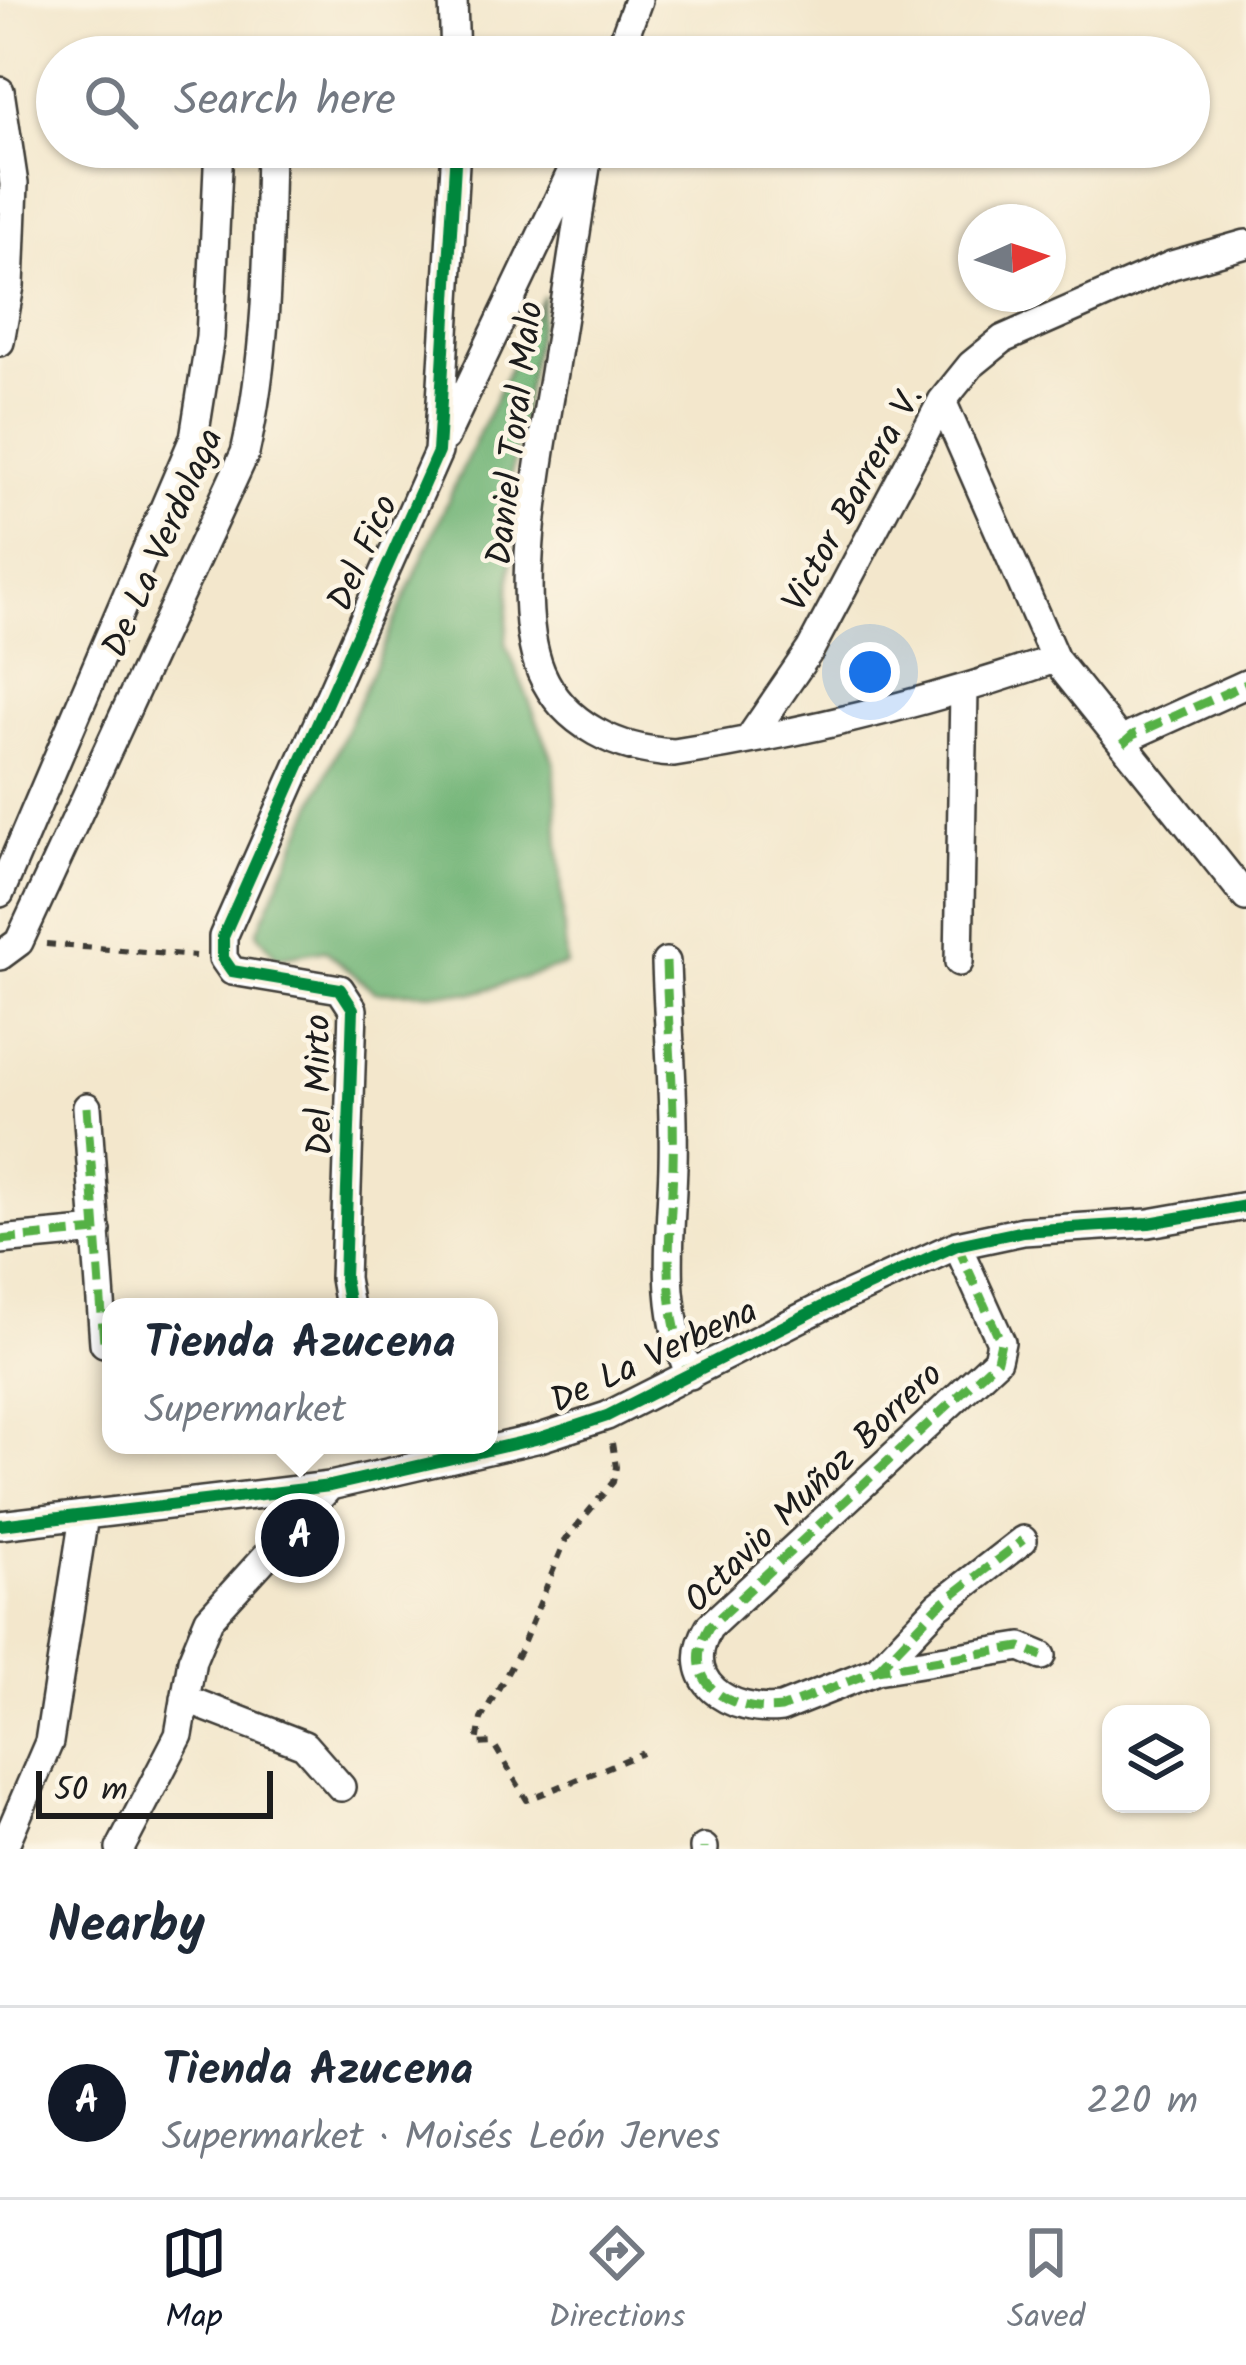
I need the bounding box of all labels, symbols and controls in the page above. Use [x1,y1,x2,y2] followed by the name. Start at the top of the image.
[36,36,1210,168] search box
[174,66,396,138] text: Search here
[78,69,144,135] icon: search
[958,204,1066,312] north arrow
[472,298,561,569] street label: Daniel Toral Malo
[768,376,940,623] street label: Victor Barrera V.
[88,419,240,667] street label: De La Verdolaga
[313,486,415,621] street label: Del Fico
[840,642,900,702] your location
[291,1014,350,1156] street label: Del Mirto
[541,1284,768,1430] street label: De La Verbena
[102,1298,498,1454] popup
[144,1309,456,1381] text: Tienda Azucena
[671,1349,957,1628] street label: Octavio Muñoz Borrero
[144,1381,346,1443] text: Supermarket
[261,1493,339,1583] pin: A
[1102,1705,1210,1813] map controls
[1102,1705,1210,1813] button: layers
[36,1765,273,1818] scale bar
[54,1765,128,1818] text: 50 m
[48,1887,205,1968] text: Nearby
[162,2036,473,2108] text: Tienda Azucena
[75,2072,99,2134] text: A
[1086,2072,1198,2134] text: 220 m
[162,2108,720,2170] text: Supermarket · Moisés León Jerves
[161,2220,227,2345] tab: Map
[548,2220,685,2345] tab: Directions
[1007,2220,1085,2345] tab: Saved

